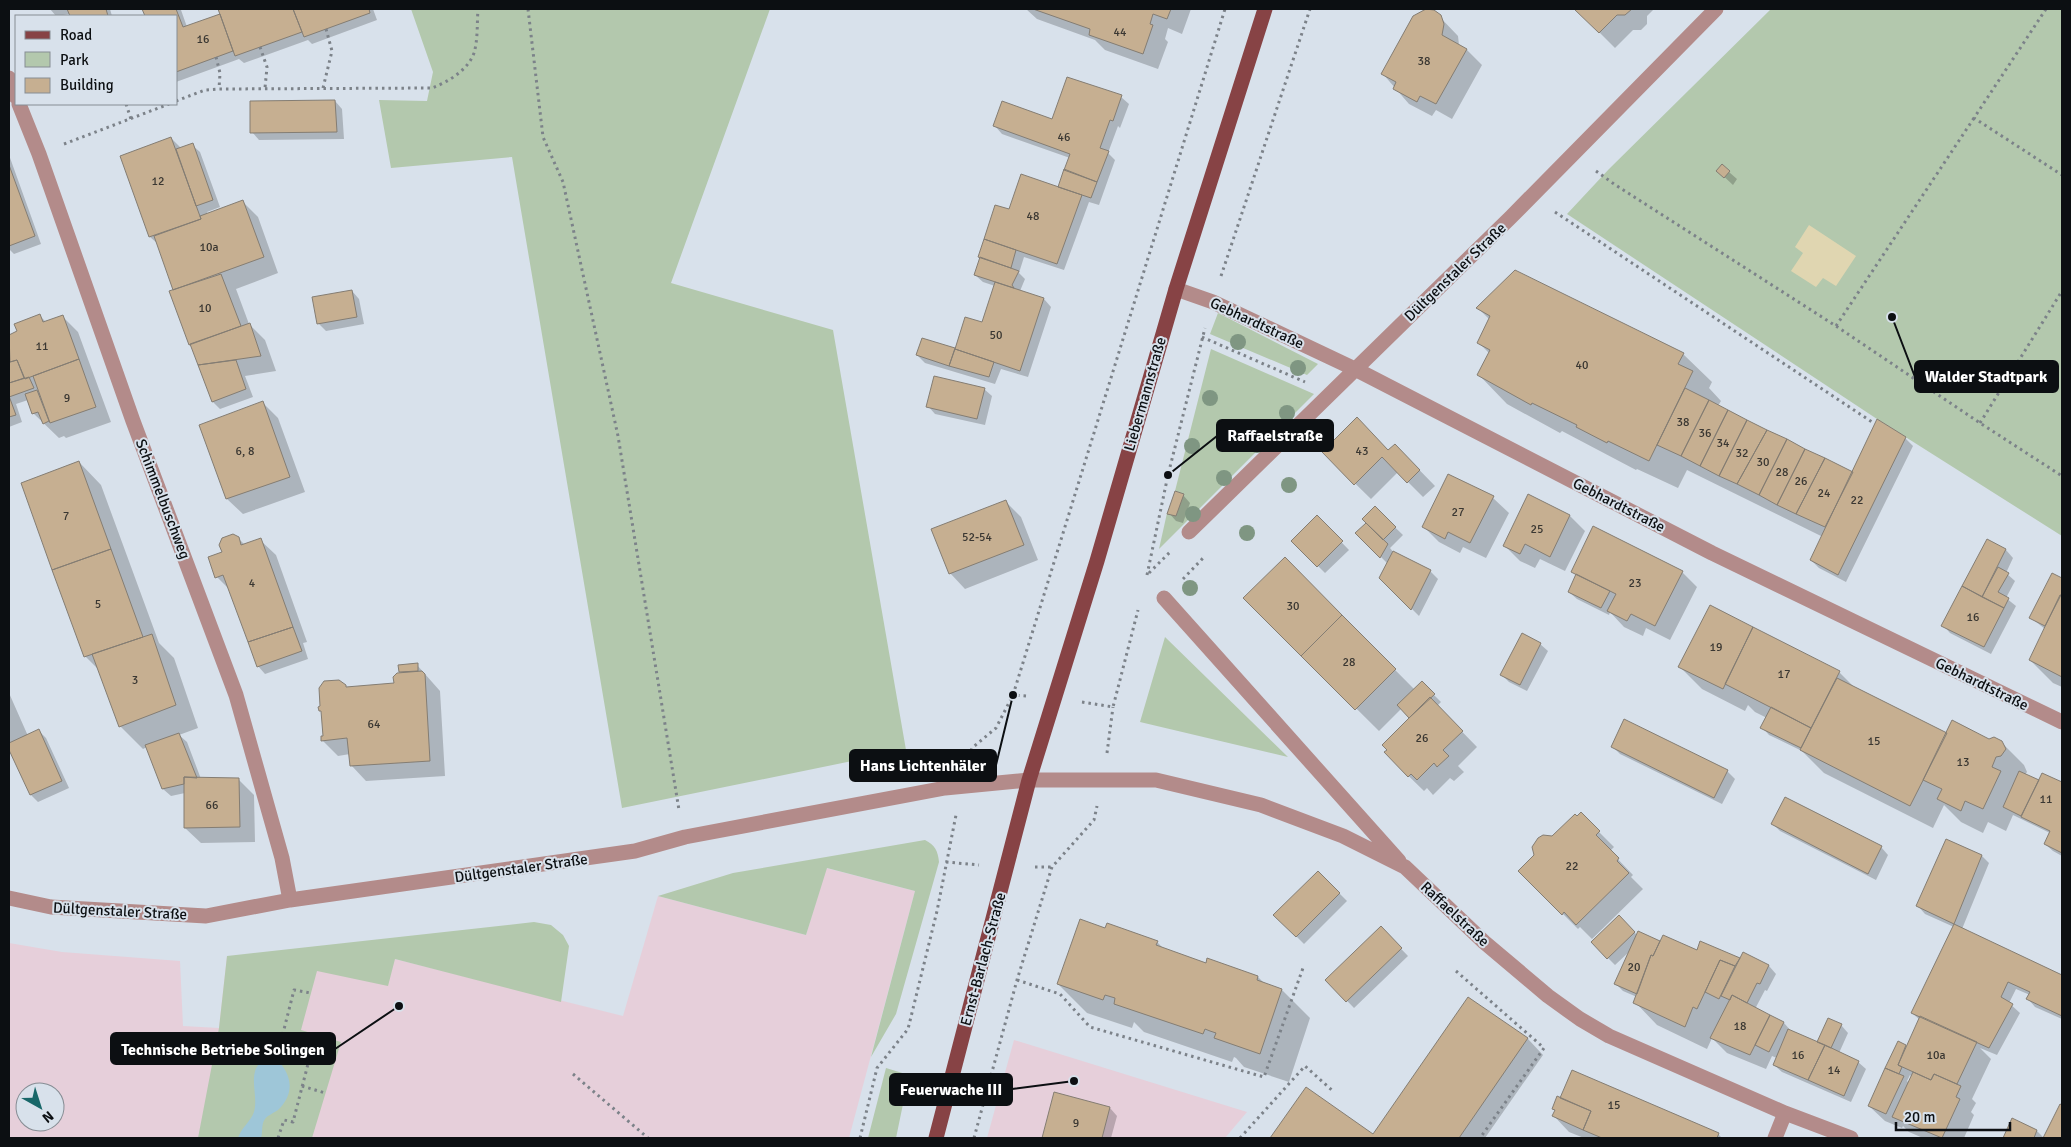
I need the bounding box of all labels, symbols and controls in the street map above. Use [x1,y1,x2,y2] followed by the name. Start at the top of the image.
[15,15,178,105] legend
[1114,25,1127,40] house number: 44
[60,26,92,44] text: Road
[197,32,209,47] house number: 16
[60,51,89,69] text: Park
[1418,54,1430,69] house number: 38
[60,76,114,94] text: Building
[1058,130,1070,145] house number: 46
[152,174,164,189] house number: 12
[1027,209,1039,224] house number: 48
[1400,219,1510,325] street label: Dültgenstaler Straße
[199,240,219,255] house number: 10a
[1207,293,1307,353] street label: Gebhardtstraße
[199,301,211,316] house number: 10
[990,328,1002,343] house number: 50
[1120,335,1170,453] street label: Liebermannstraße
[36,339,48,354] house number: 11
[1576,358,1588,373] house number: 40
[1915,361,2058,392] callout: Walder Stadtpark
[1925,367,2048,387] text: Walder Stadtpark
[64,391,70,406] house number: 9
[1677,415,1689,430] house number: 38
[1217,420,1333,451] callout: Raffaelstraße
[1227,426,1323,446] text: Raffaelstraße
[1699,426,1711,441] house number: 36
[132,436,194,562] street label: Schimmelbuschweg
[1717,436,1730,451] house number: 34
[236,444,254,459] house number: 6, 8
[1356,444,1368,459] house number: 43
[1736,446,1748,461] house number: 32
[1757,455,1769,470] house number: 30
[1776,465,1788,480] house number: 28
[1570,474,1668,536] street label: Gebhardtstraße
[1795,474,1807,489] house number: 26
[1818,486,1831,501] house number: 24
[1851,493,1863,508] house number: 22
[1452,505,1464,520] house number: 27
[63,509,69,524] house number: 7
[1531,522,1543,537] house number: 25
[962,530,993,545] house number: 52-54
[249,576,256,591] house number: 4
[1629,576,1641,591] house number: 23
[95,597,101,612] house number: 5
[1287,599,1299,614] house number: 30
[1967,610,1979,625] house number: 16
[1710,640,1722,655] house number: 19
[1933,654,2031,714] street label: Gebhardtstraße
[1343,655,1355,670] house number: 28
[1778,667,1790,682] house number: 17
[132,673,138,688] house number: 3
[368,717,381,732] house number: 64
[1416,731,1428,746] house number: 26
[1868,734,1880,749] house number: 15
[850,750,996,781] callout: Hans Lichtenhäler
[1957,755,1969,770] house number: 13
[860,756,987,776] text: Hans Lichtenhäler
[2040,792,2052,807] house number: 11
[206,798,218,813] house number: 66
[453,850,589,886] street label: Dültgenstaler Straße
[1566,859,1578,874] house number: 22
[1417,878,1493,950] street label: Raffaelstraße
[957,890,1009,1028] street label: Ernst-Barlach-Straße
[52,898,188,924] street label: Dültgenstaler Straße
[1628,960,1640,975] house number: 20
[1734,1019,1746,1034] house number: 18
[111,1033,335,1064] callout: Technische Betriebe Solingen
[121,1040,325,1060] text: Technische Betriebe Solingen
[1792,1048,1804,1063] house number: 16
[1926,1048,1946,1063] house number: 10a
[1828,1063,1841,1078] house number: 14
[890,1074,1012,1105] callout: Feuerwache III
[900,1080,1002,1100] text: Feuerwache III
[15,1082,65,1132] north arrow
[1608,1098,1620,1113] house number: 15
[1896,1100,2010,1132] scale bar
[39,1107,57,1126] text: N
[1904,1108,1935,1126] text: 20 m
[1073,1116,1079,1131] house number: 9

